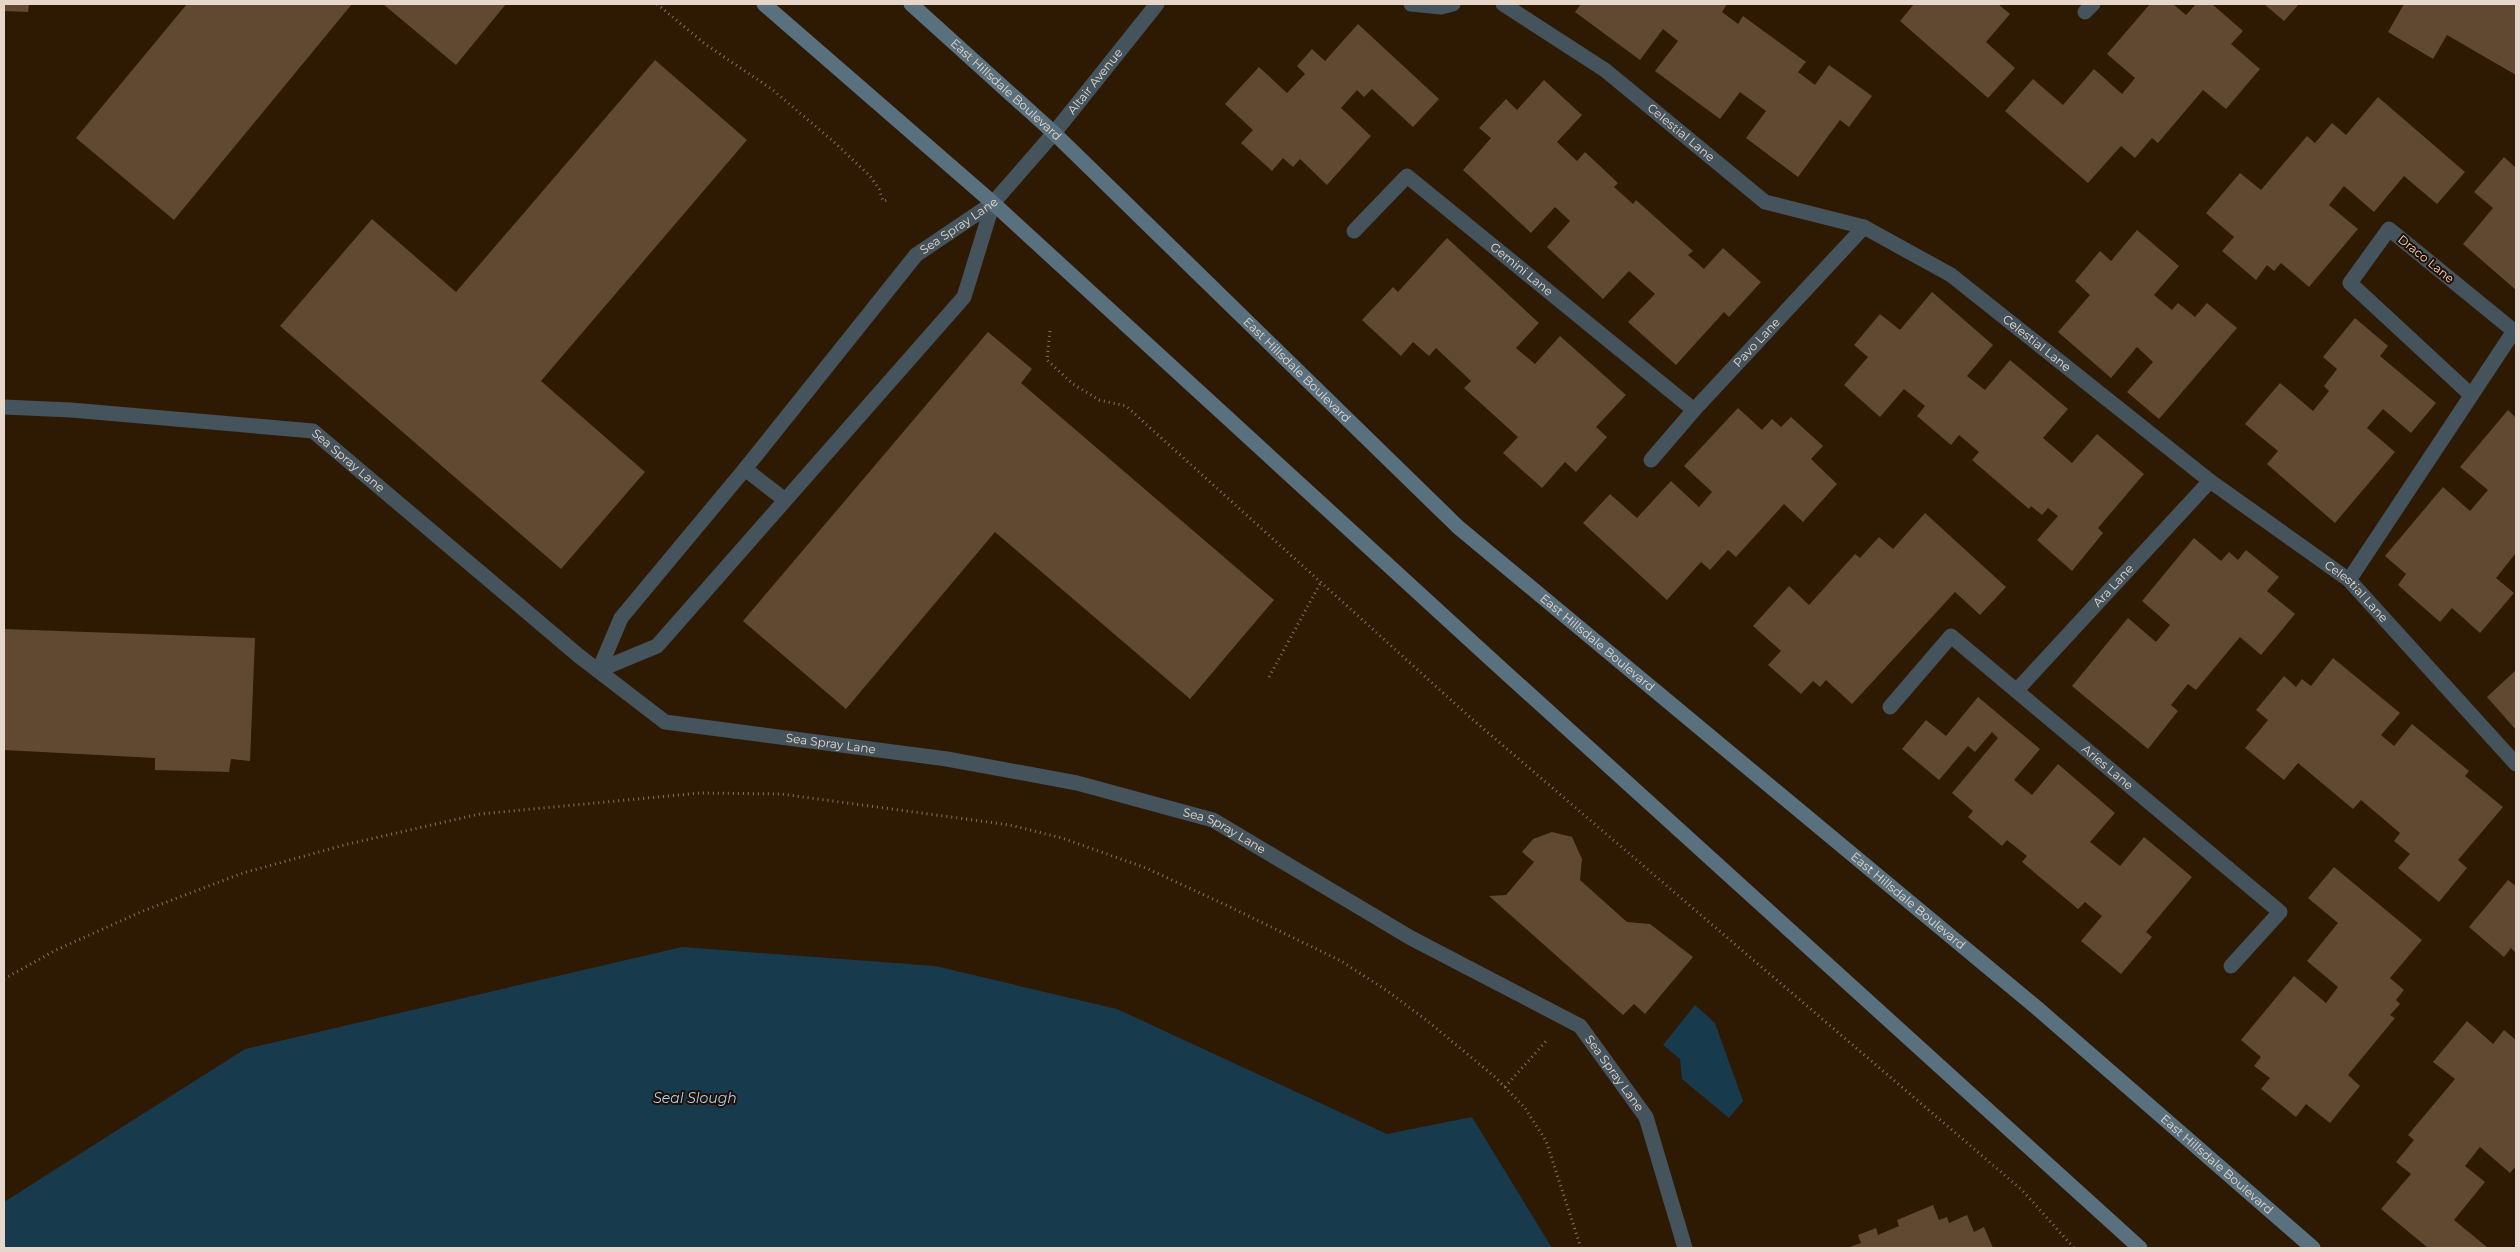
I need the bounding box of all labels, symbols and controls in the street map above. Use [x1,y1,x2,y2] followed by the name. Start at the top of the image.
[948,35,1065,143] street label: East Hillsdale Boulevard
[1064,45,1126,117] street label: Altair Avenue
[1645,100,1718,164] street label: Celestial Lane
[917,195,1001,257] street label: Sea Spray Lane
[2395,231,2458,286] street label: Draco Lane
[1487,239,1556,299] street label: Gemini Lane
[2000,311,2074,375] street label: Celestial Lane
[1240,314,1354,425] street label: East Hillsdale Boulevard
[1730,314,1783,370] street label: Pavo Lane
[309,425,388,495] street label: Sea Spray Lane
[2322,557,2392,625] street label: Celestial Lane
[2090,561,2136,610] street label: Ara Lane
[1537,590,1658,694] street label: East Hillsdale Boulevard
[785,730,877,757] street label: Sea Spray Lane
[2079,741,2137,793] street label: Aries Lane
[1182,804,1269,857] street label: Sea Spray Lane
[1848,849,1969,952] street label: East Hillsdale Boulevard
[1582,1032,1648,1114] street label: Sea Spray Lane
[653,1089,737,1107] water label: Seal Slough
[2158,1111,2277,1217] street label: East Hillsdale Boulevard

